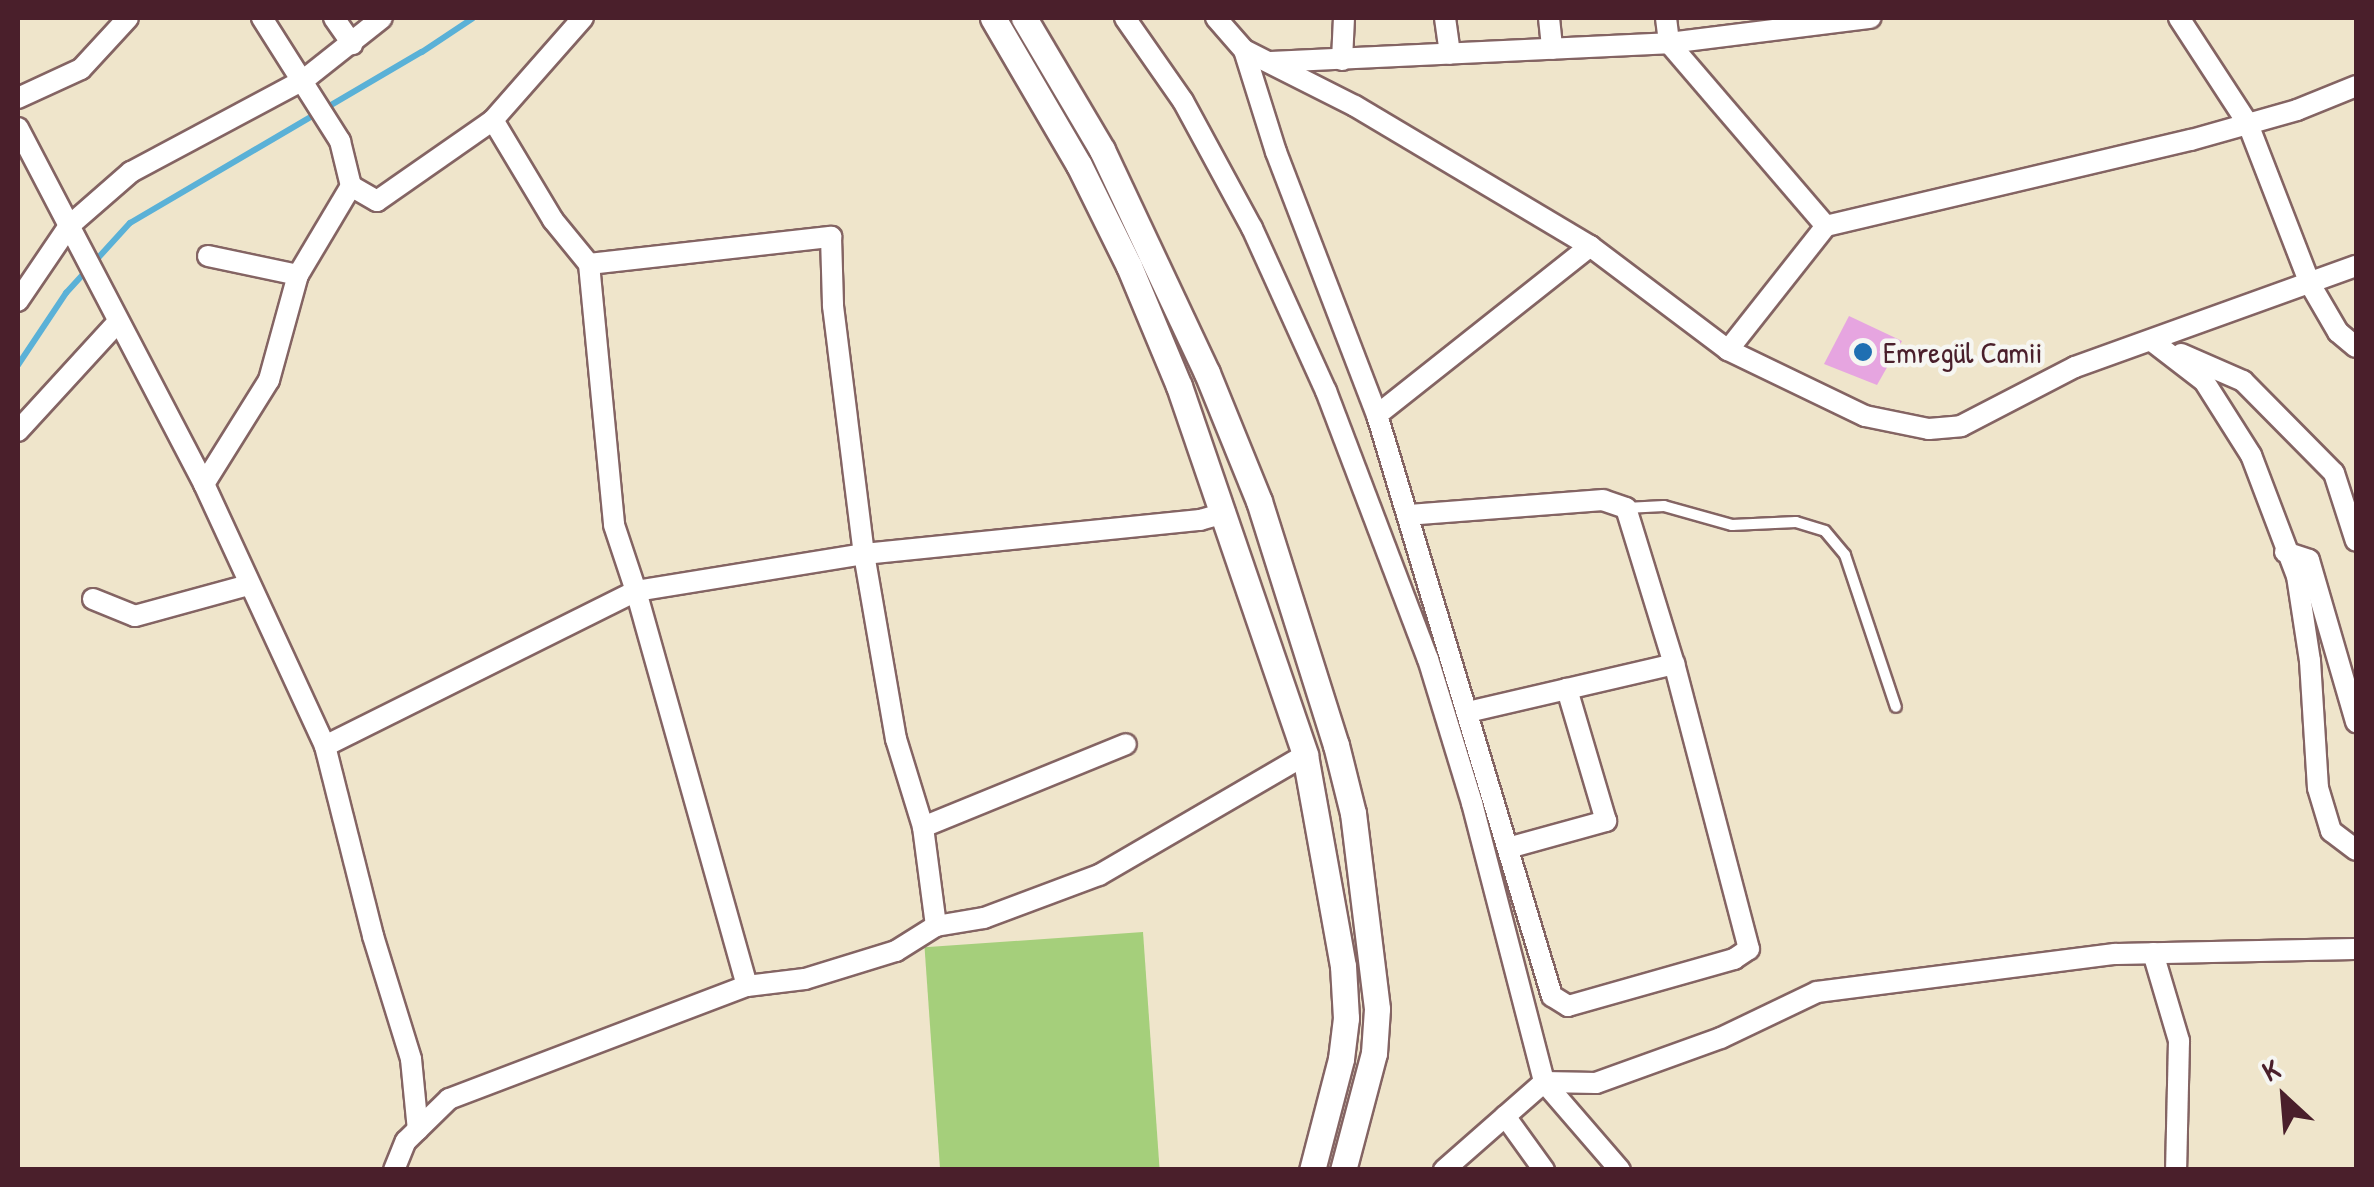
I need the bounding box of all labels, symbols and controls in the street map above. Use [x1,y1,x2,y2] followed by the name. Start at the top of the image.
[1883,334,2042,370] place label: Emregül Camii
[1852,341,1874,363] marker: Emregül Camii
[2234,1047,2334,1147] north arrow
[2256,1050,2286,1090] text: K

